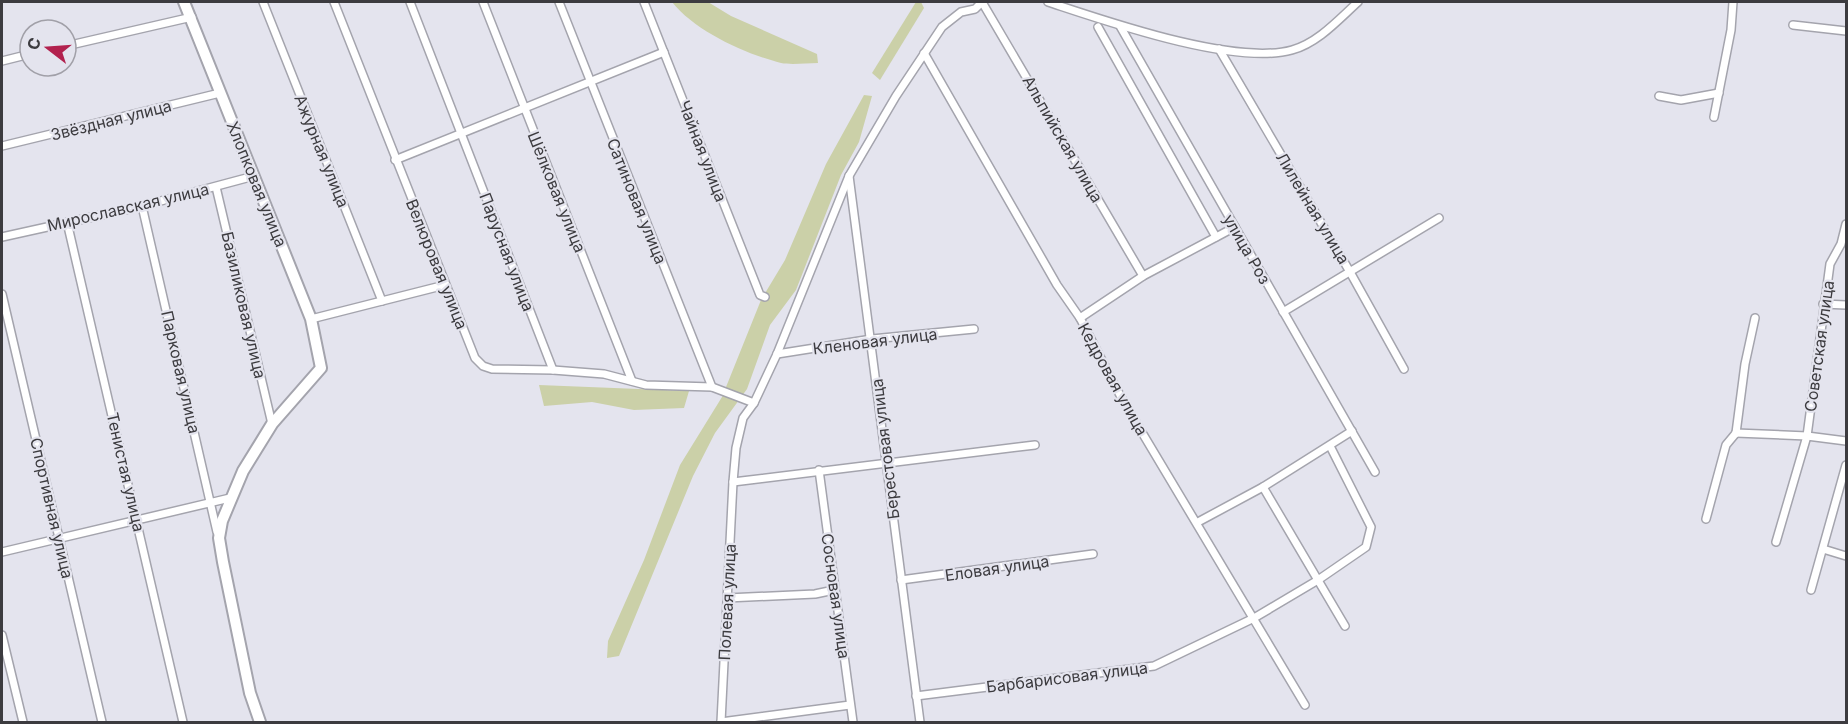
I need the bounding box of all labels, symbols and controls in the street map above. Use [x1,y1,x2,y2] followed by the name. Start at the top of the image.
[18,18,78,78] north arrow
[22,35,45,52] text: С
[1019,72,1107,206] street label: Альпийская улица
[290,92,354,210] street label: Ажурная улица
[49,95,173,145] street label: Звёздная улица
[675,97,731,205] street label: Чайная улица
[223,118,291,250] street label: Хлопковая улица
[524,129,590,255] street label: Шёлковая улица
[603,135,671,267] street label: Сатиновая улица
[1272,149,1354,267] street label: Лилейная улица
[45,179,211,235] street label: Мирославская улица
[475,190,539,314] street label: Парусная улица
[402,196,472,332] street label: Велюровая улица
[1219,210,1275,288] street label: улица Роз
[217,230,271,380] street label: Базиликовая улица
[1800,279,1838,413] street label: Советская улица
[157,309,205,435] street label: Парковая улица
[1074,319,1152,439] street label: Кедровая улица
[812,323,938,359] street label: Кленовая улица
[866,378,904,520] street label: Берестовая улица
[103,410,149,534] street label: Тенистая улица
[26,436,78,580] street label: Спортивная улица
[817,532,855,660] street label: Сосновая улица
[714,543,740,661] street label: Полевая улица
[943,551,1051,585] street label: Еловая улица
[985,657,1149,697] street label: Барбарисовая улица

